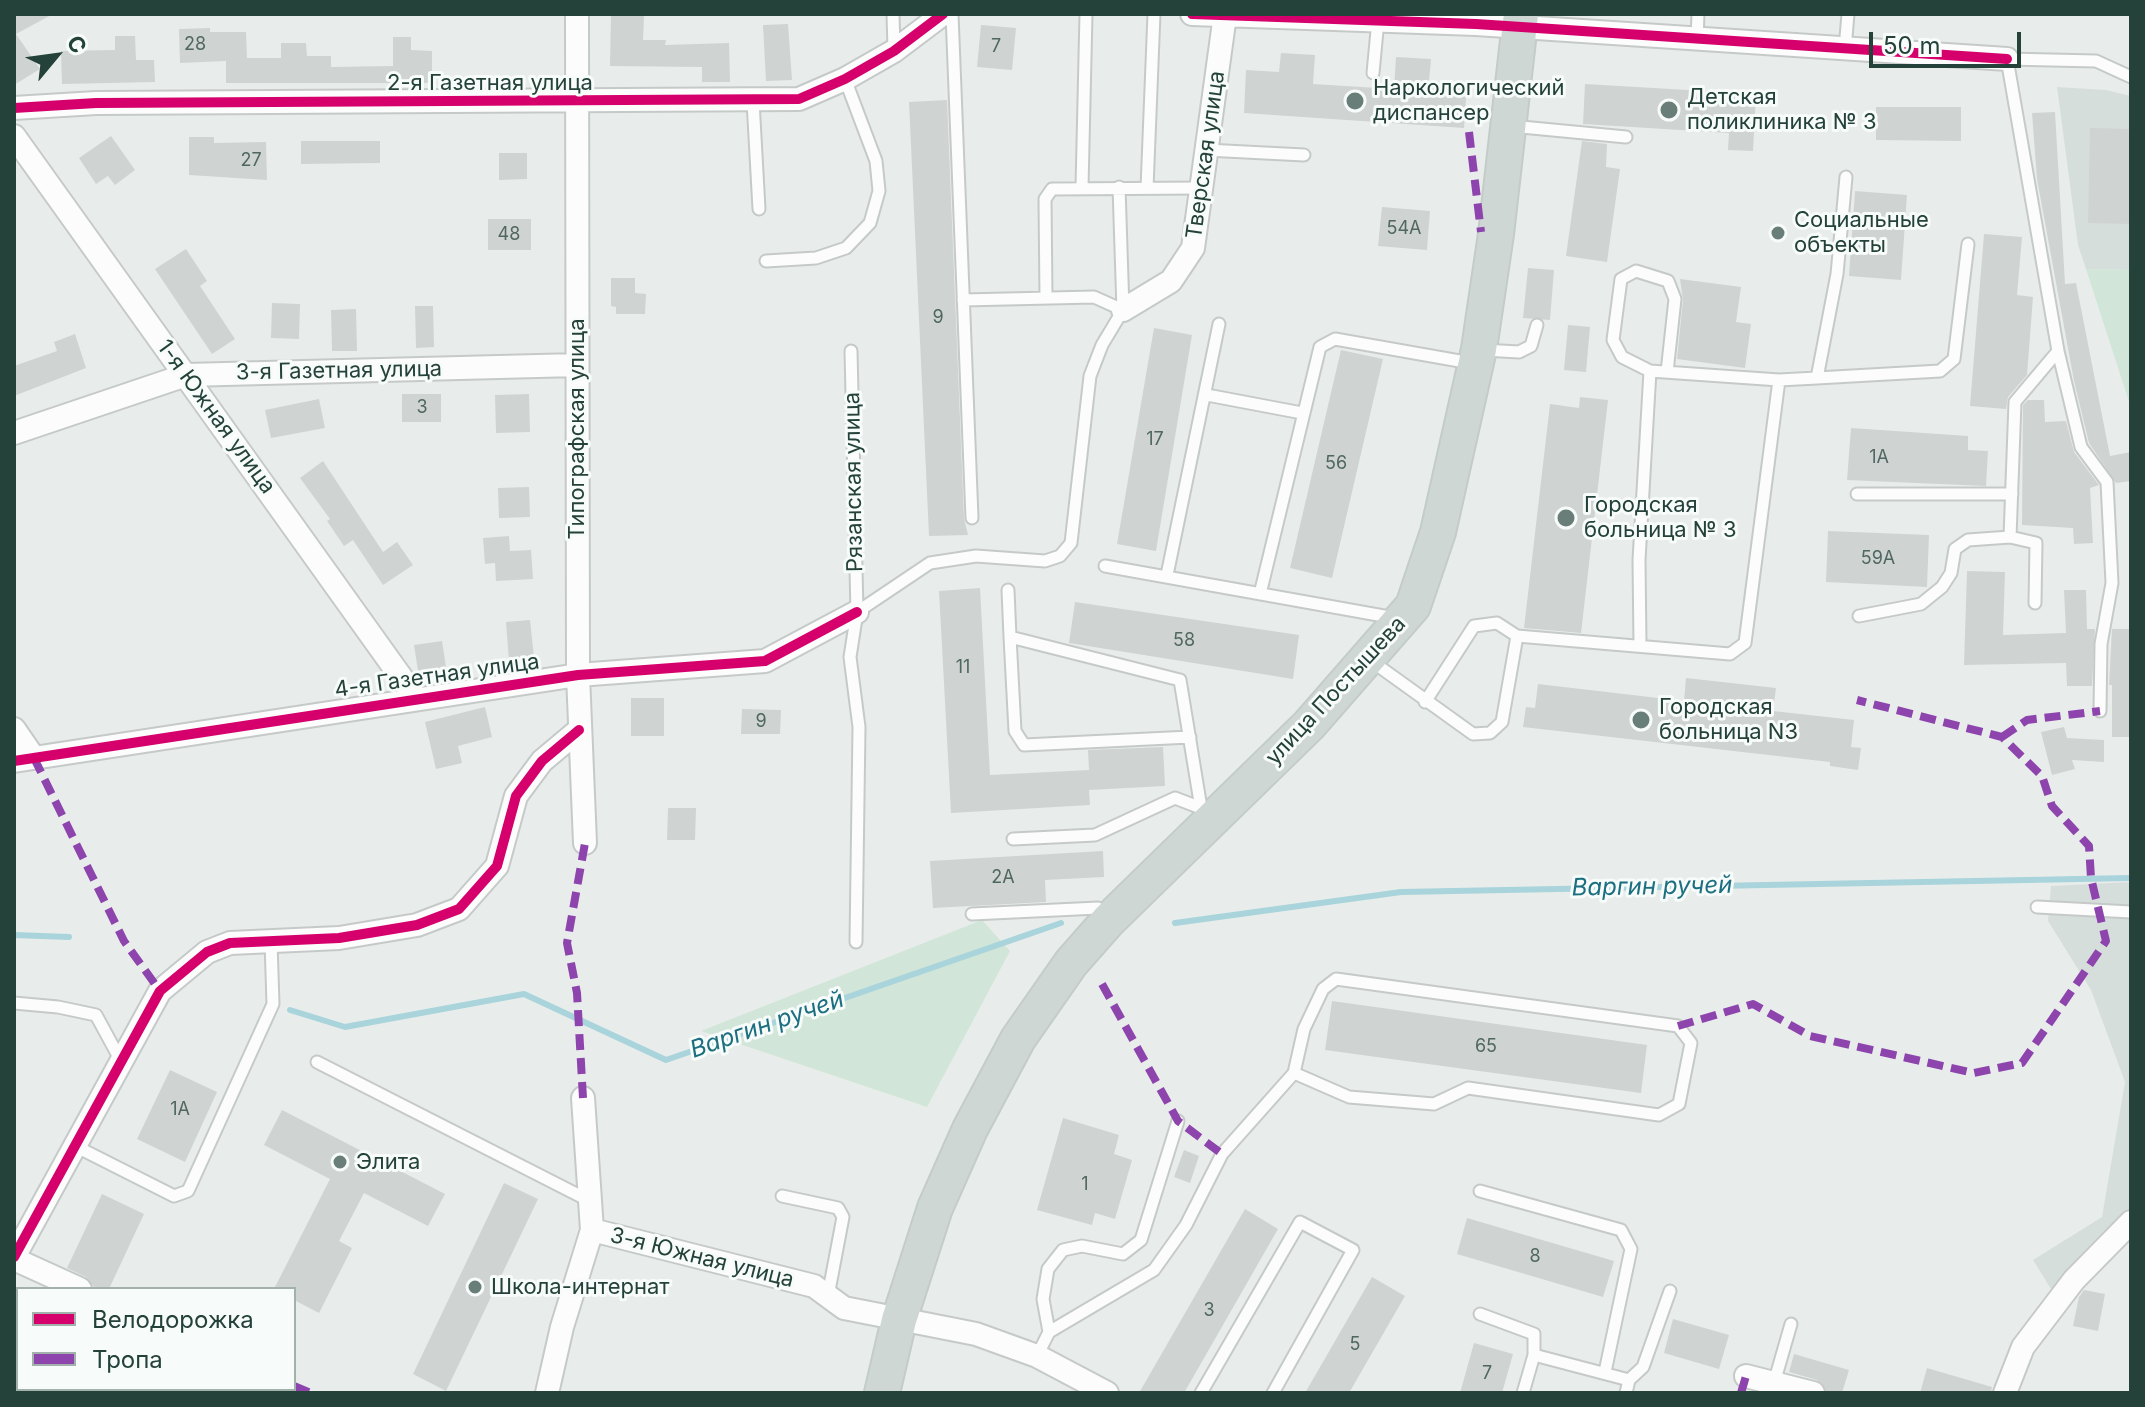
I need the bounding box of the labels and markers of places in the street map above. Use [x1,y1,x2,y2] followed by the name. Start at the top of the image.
[1373,75,1565,126] place label: Наркологический диспансер
[1687,84,1877,136] place label: Детская поликлиника № 3
[1344,90,1366,112] marker: Наркологический диспансер
[1658,99,1680,121] marker: Детская поликлиника № 3
[1794,207,1929,258] place label: Социальные объекты
[1769,224,1787,242] marker: Социальные объекты
[1584,492,1737,544] place label: Городская больница № 3
[1555,507,1577,529] marker: Городская больница № 3
[1659,694,1798,746] place label: Городская больница N3
[1630,709,1652,731] marker: Городская больница N3
[356,1149,420,1175] place label: Элита
[331,1153,349,1171] marker: Элита
[491,1274,670,1300] place label: Школа-интернат
[466,1278,484,1296] marker: Школа-интернат

